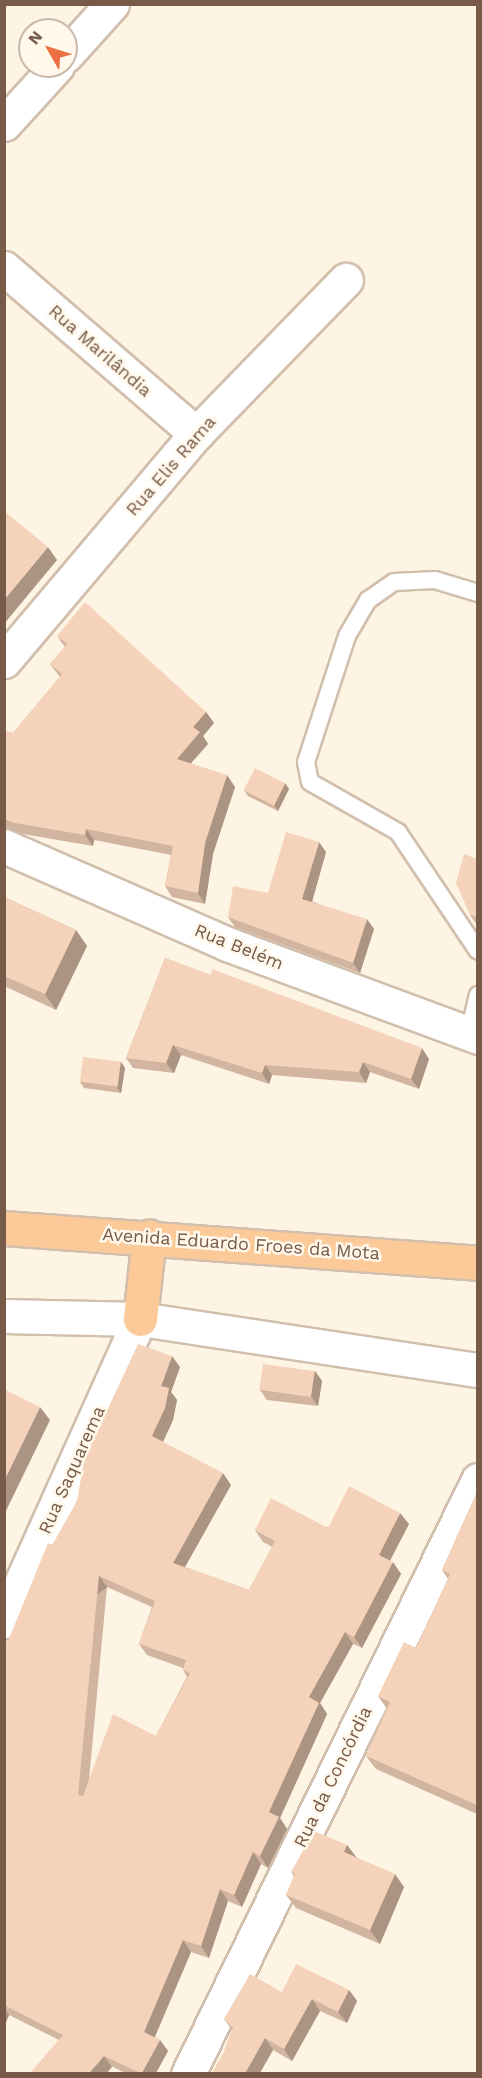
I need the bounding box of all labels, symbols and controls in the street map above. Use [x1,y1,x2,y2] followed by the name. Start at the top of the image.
[18,18,78,78] north arrow
[24,27,46,48] text: N
[44,300,156,402] street label: Rua Marilândia
[121,411,221,521] street label: Rua Elis Rama
[191,919,287,975] street label: Rua Belém
[101,1223,381,1265] street label: Avenida Eduardo Froes da Mota
[34,1403,110,1537] street label: Rua Saquarema
[289,1702,377,1852] street label: Rua da Concórdia

